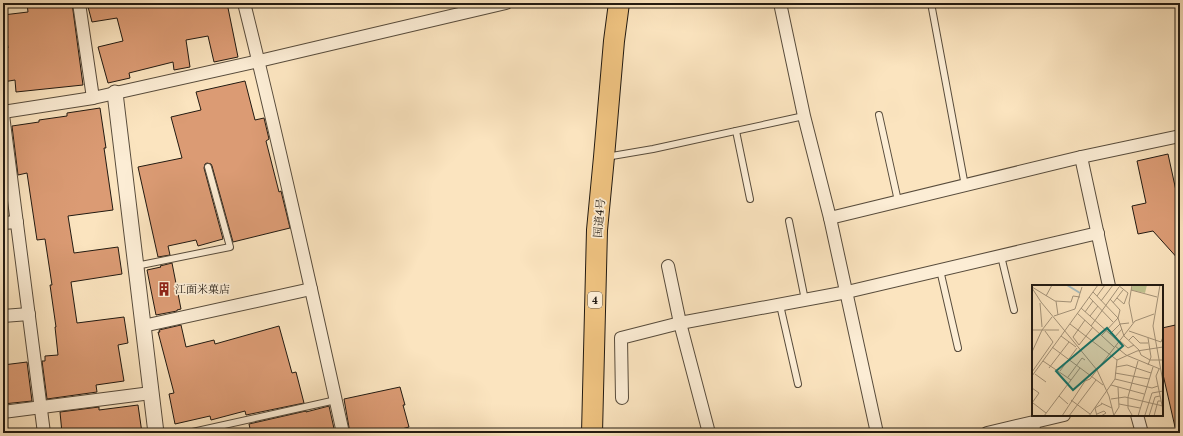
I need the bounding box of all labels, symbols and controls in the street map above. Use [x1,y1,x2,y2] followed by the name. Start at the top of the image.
[590,198,608,238] street label: 国道4号
[156,281,172,297] building icon: 江面米菓店
[175,282,230,296] place label: 江面米菓店
[1032,285,1163,416] inset map
[588,292,602,308] road number: 4

